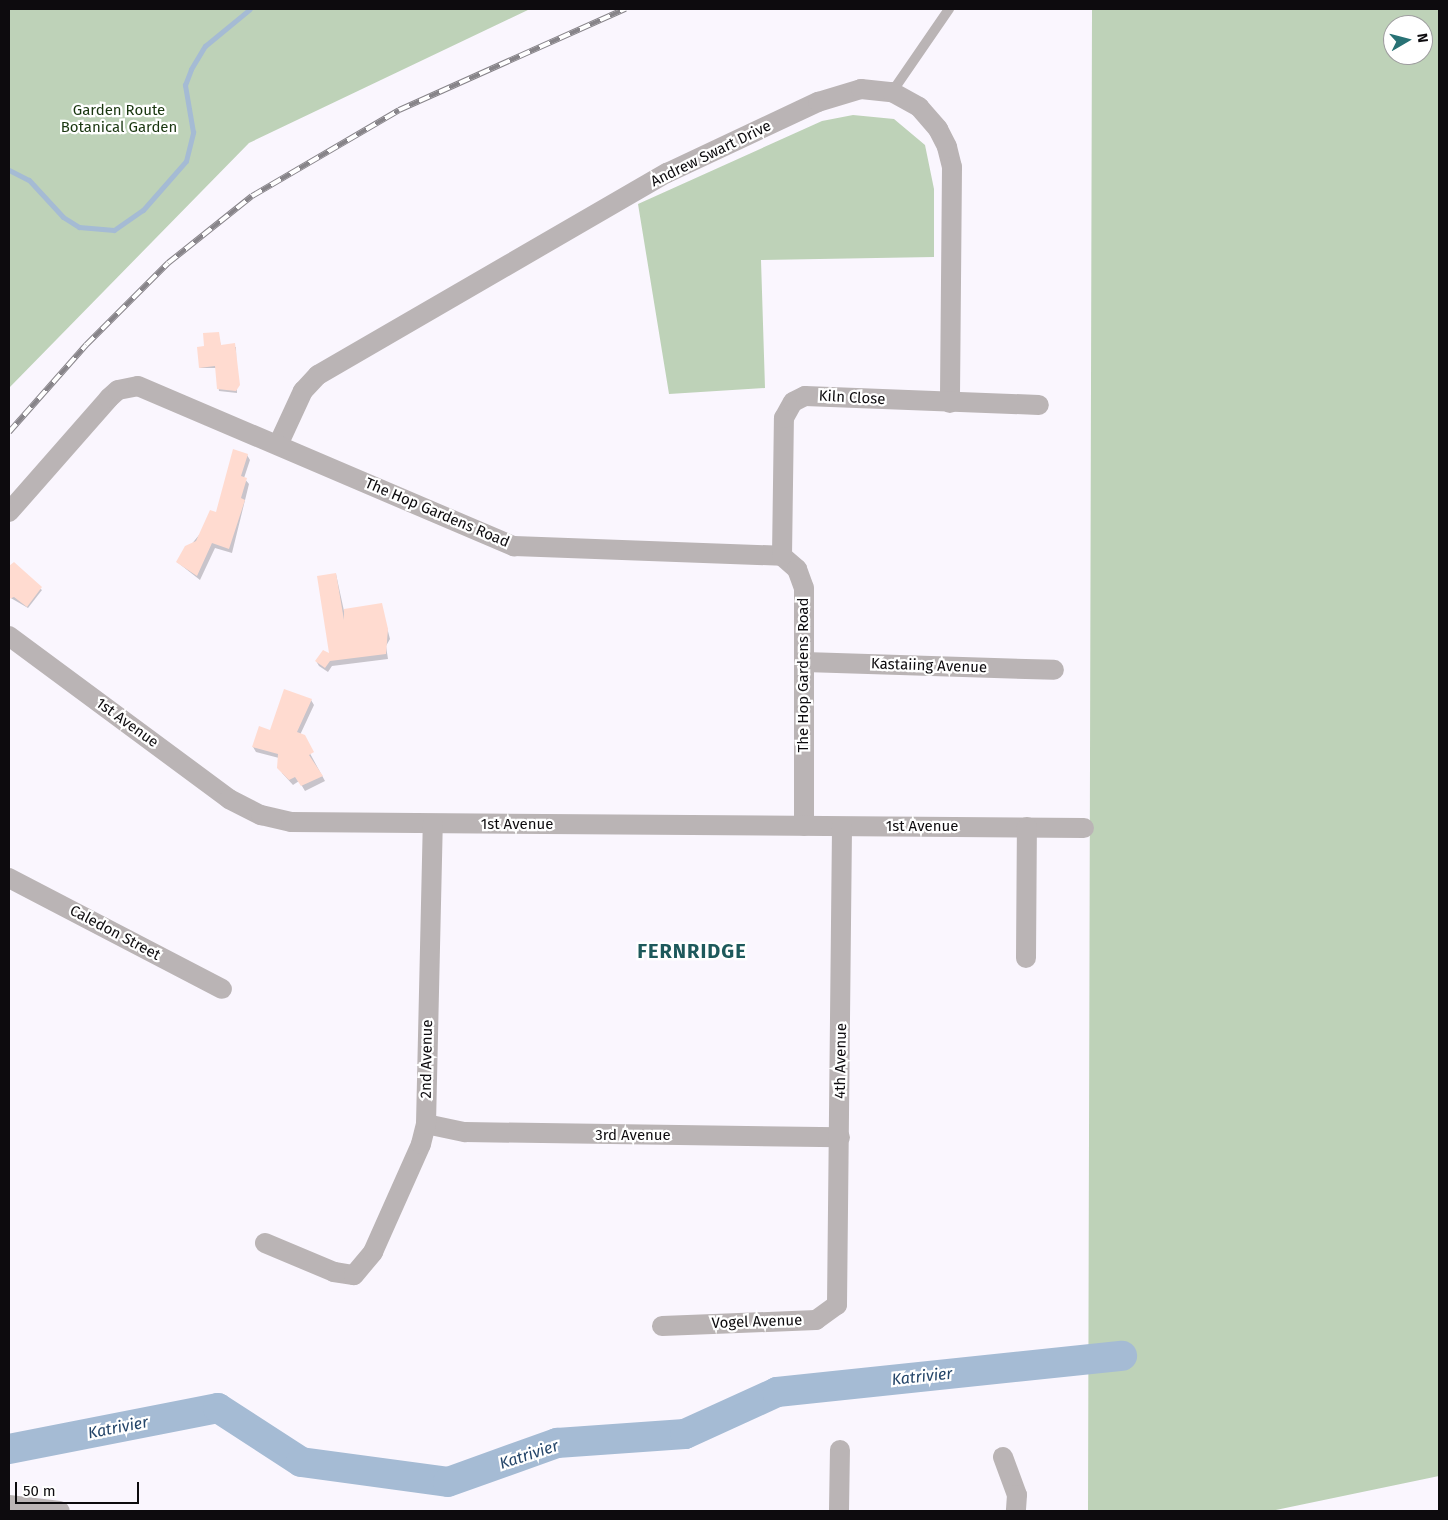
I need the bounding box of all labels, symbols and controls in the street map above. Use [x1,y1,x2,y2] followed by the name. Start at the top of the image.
[1383,15,1433,65] north arrow
[1413,32,1431,44] text: N
[61,101,177,136] park label: Garden Route Botanical Garden
[648,117,774,191] street label: Andrew Swart Drive
[818,387,886,409] street label: Kiln Close
[362,474,512,552] street label: The Hop Gardens Road
[795,597,813,753] street label: The Hop Gardens Road
[871,655,987,677] street label: Kastaiing Avenue
[92,694,162,752] street label: 1st Avenue
[481,816,553,834] street label: 1st Avenue
[886,818,958,836] street label: 1st Avenue
[67,902,163,964] street label: Caledon Street
[636,939,748,963] district label: FERNRIDGE
[417,1019,437,1099] street label: 2nd Avenue
[831,1023,851,1099] street label: 4th Avenue
[595,1127,671,1145] street label: 3rd Avenue
[711,1311,803,1333] street label: Vogel Avenue
[891,1364,953,1390] water label: Katrivier
[86,1413,150,1443] water label: Katrivier
[497,1436,561,1474] water label: Katrivier
[18,1472,141,1504] scale bar
[23,1482,56,1500] text: 50 m

